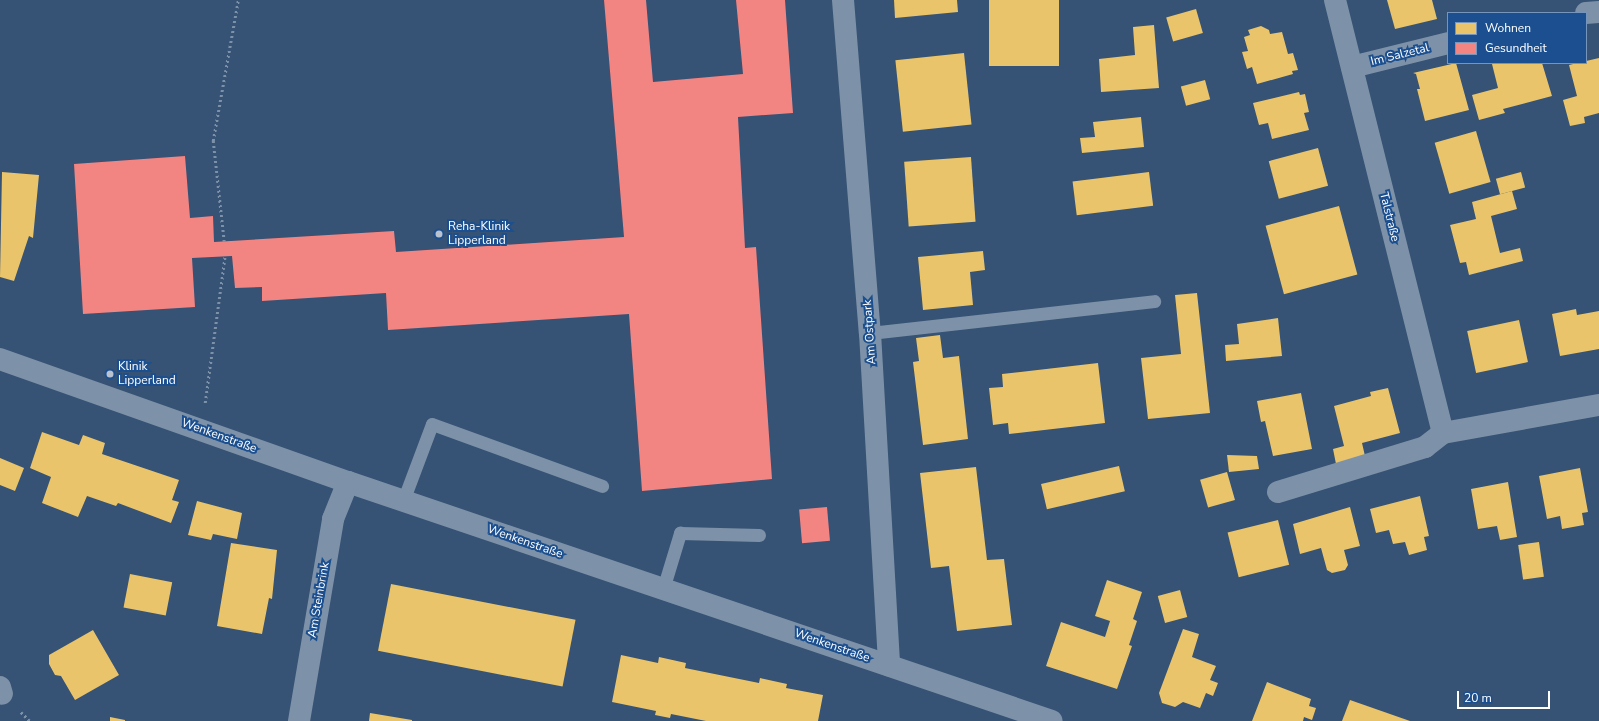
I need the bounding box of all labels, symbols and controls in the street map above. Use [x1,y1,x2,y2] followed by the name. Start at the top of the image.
[1447,12,1587,64] legend
[1485,20,1531,36] text: Wohnen
[1485,40,1547,56] text: Gesundheit
[1369,41,1431,69] street label: Im Salzetal
[1376,191,1402,243] street label: Talstraße
[448,220,510,248] place label: Reha-Klinik Lipperland
[433,228,445,240] marker: Reha-Klinik Lipperland
[861,299,879,365] street label: Am Ostpark
[118,360,176,388] place label: Klinik Lipperland
[105,369,115,379] marker: Klinik Lipperland
[179,416,259,456] street label: Wenkenstraße
[485,522,565,562] street label: Wenkenstraße
[305,561,333,639] street label: Am Steinbrink
[792,626,872,666] street label: Wenkenstraße
[1459,683,1552,709] scale bar
[1464,690,1492,706] text: 20 m

